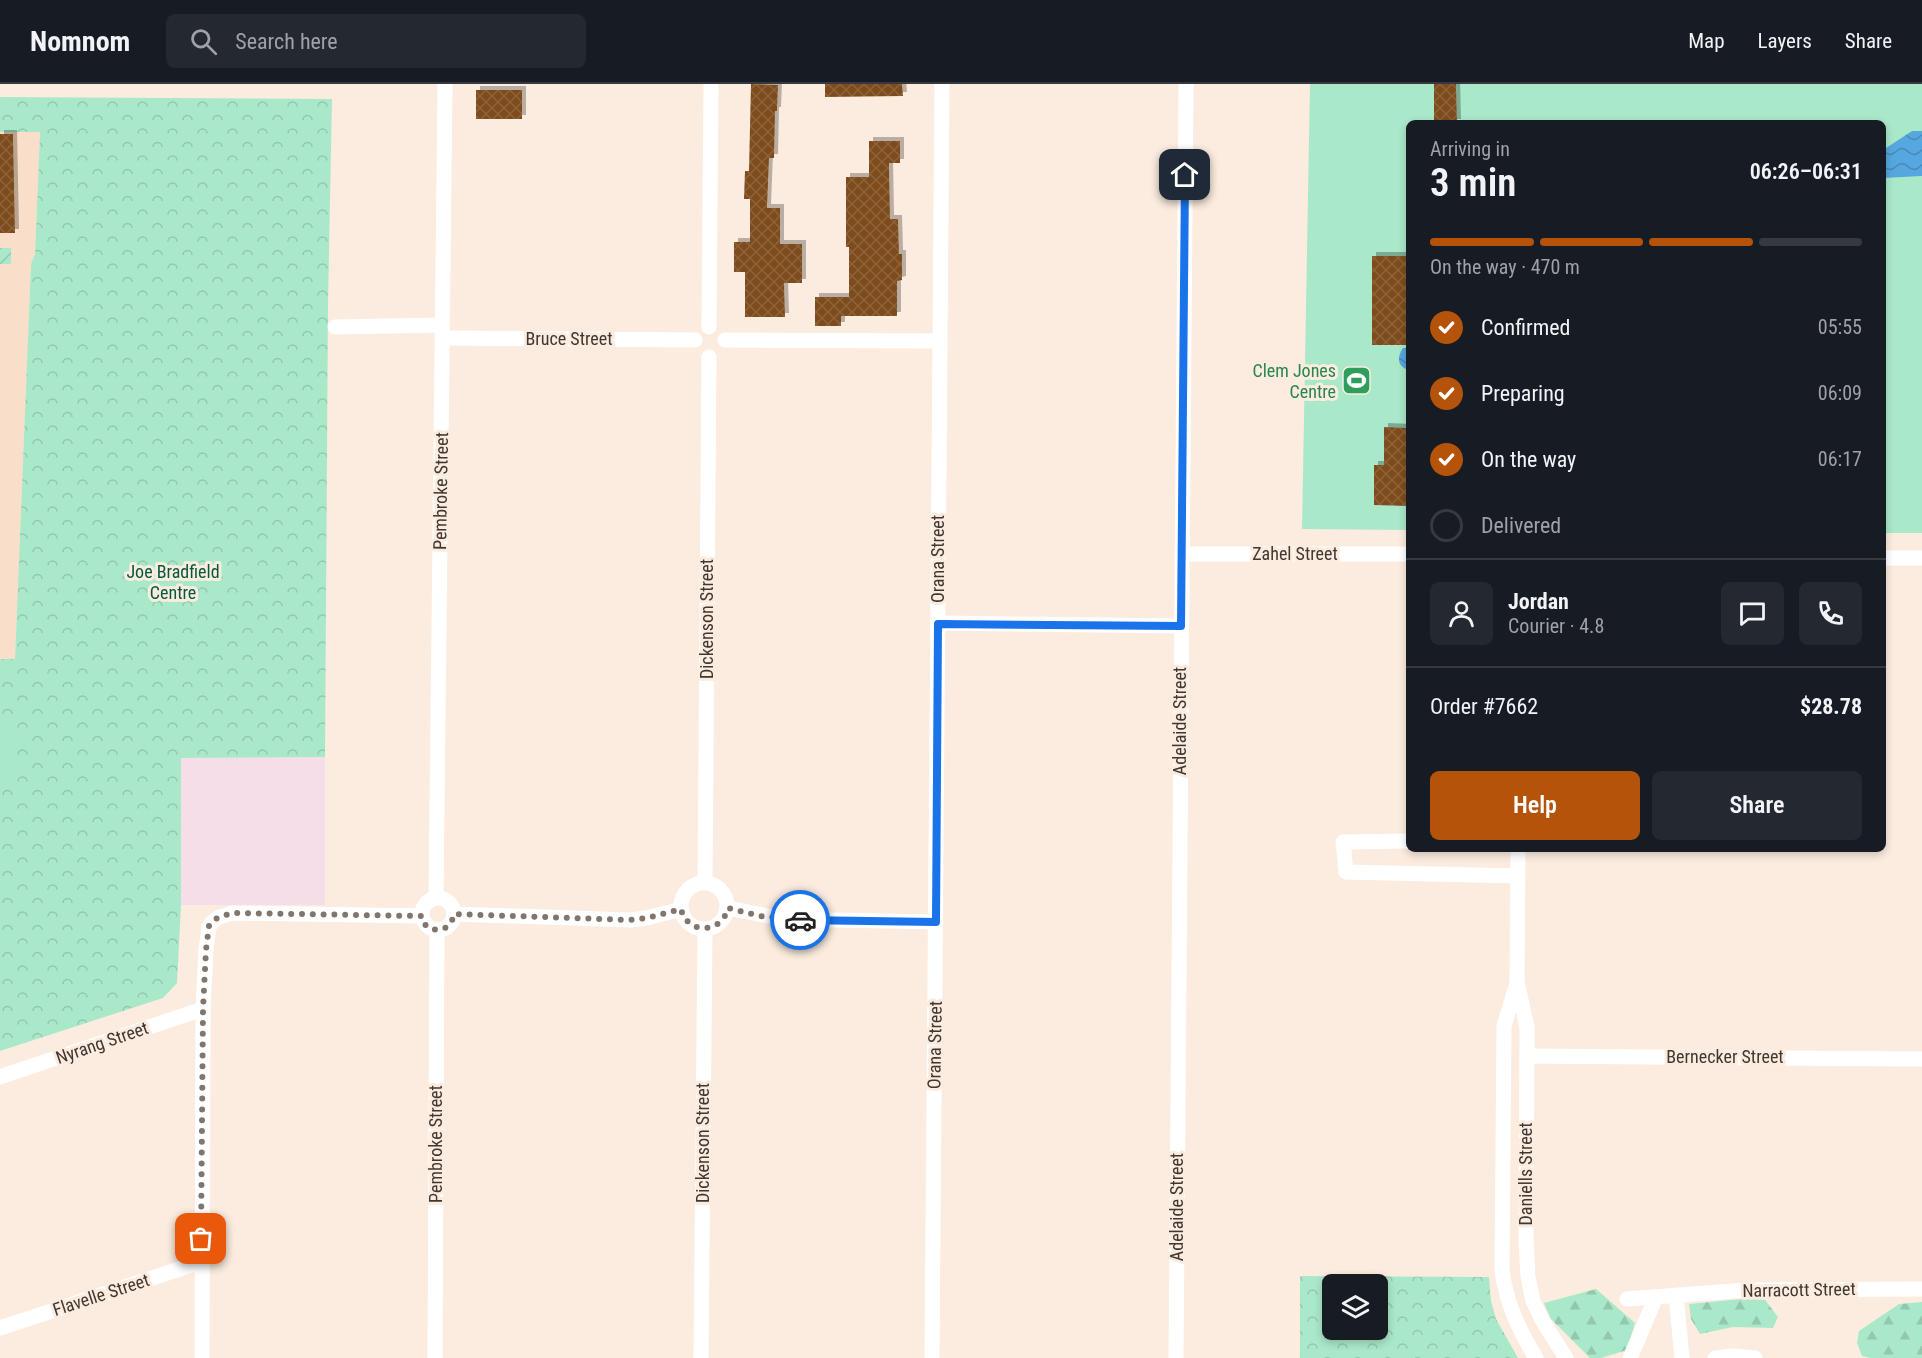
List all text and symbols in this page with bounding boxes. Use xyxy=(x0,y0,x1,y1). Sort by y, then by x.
search box xyxy=(166,14,586,68)
text: Nomnom xyxy=(30,25,130,58)
icon: search xyxy=(187,25,220,58)
text: Search here xyxy=(235,29,338,54)
text: Map xyxy=(1688,29,1725,53)
text: Layers xyxy=(1758,29,1812,53)
text: Share xyxy=(1845,29,1892,53)
text: Arriving in xyxy=(1430,137,1510,161)
pin xyxy=(1159,149,1210,200)
icon: home xyxy=(1168,158,1201,191)
text: 06:26–06:31 xyxy=(1750,159,1862,184)
text: 3 min xyxy=(1430,160,1516,206)
text: On the way · 470 m xyxy=(1430,255,1580,279)
icon: check xyxy=(1430,311,1463,344)
text: Confirmed xyxy=(1481,315,1570,340)
text: 05:55 xyxy=(1818,315,1862,339)
street label: Bruce Street xyxy=(525,328,613,349)
place label: Clem Jones Centre xyxy=(1252,360,1336,402)
sports icon: Clem Jones Centre xyxy=(1341,365,1373,397)
icon: check xyxy=(1430,377,1463,410)
text: Preparing xyxy=(1481,381,1565,406)
text: 06:09 xyxy=(1818,381,1862,405)
street label: Pembroke Street xyxy=(429,432,452,550)
icon: check xyxy=(1430,443,1463,476)
text: On the way xyxy=(1481,447,1576,472)
text: 06:17 xyxy=(1818,447,1862,471)
text: Delivered xyxy=(1481,513,1561,538)
street label: Orana Street xyxy=(927,515,948,603)
street label: Zahel Street xyxy=(1252,543,1338,564)
street label: Dickenson Street xyxy=(696,559,717,679)
park label: Joe Bradfield Centre xyxy=(126,561,220,603)
button: person xyxy=(1430,582,1493,645)
button: chat xyxy=(1721,582,1784,645)
button: phone xyxy=(1799,582,1862,645)
text: Jordan xyxy=(1508,589,1569,614)
text: Courier · 4.8 xyxy=(1508,614,1604,638)
street label: Adelaide Street xyxy=(1169,667,1190,775)
text: Order #7662 xyxy=(1430,694,1538,719)
text: $28.78 xyxy=(1800,694,1862,719)
button: Help xyxy=(1430,771,1640,840)
button: Share xyxy=(1652,771,1862,840)
courier xyxy=(770,890,830,950)
icon: car xyxy=(784,904,817,937)
street label: Orana Street xyxy=(923,1001,946,1089)
street label: Nyrang Street xyxy=(53,1017,151,1068)
street label: Bernecker Street xyxy=(1666,1046,1784,1067)
street label: Dickenson Street xyxy=(692,1083,713,1203)
street label: Pembroke Street xyxy=(425,1085,446,1203)
street label: Daniells Street xyxy=(1515,1123,1536,1225)
street label: Adelaide Street xyxy=(1166,1153,1187,1261)
pin xyxy=(175,1213,226,1264)
icon: bag xyxy=(184,1222,217,1255)
street label: Flavelle Street xyxy=(50,1269,152,1320)
map controls xyxy=(1322,1274,1388,1340)
button: layers xyxy=(1322,1274,1388,1340)
street label: Narracott Street xyxy=(1742,1278,1856,1301)

